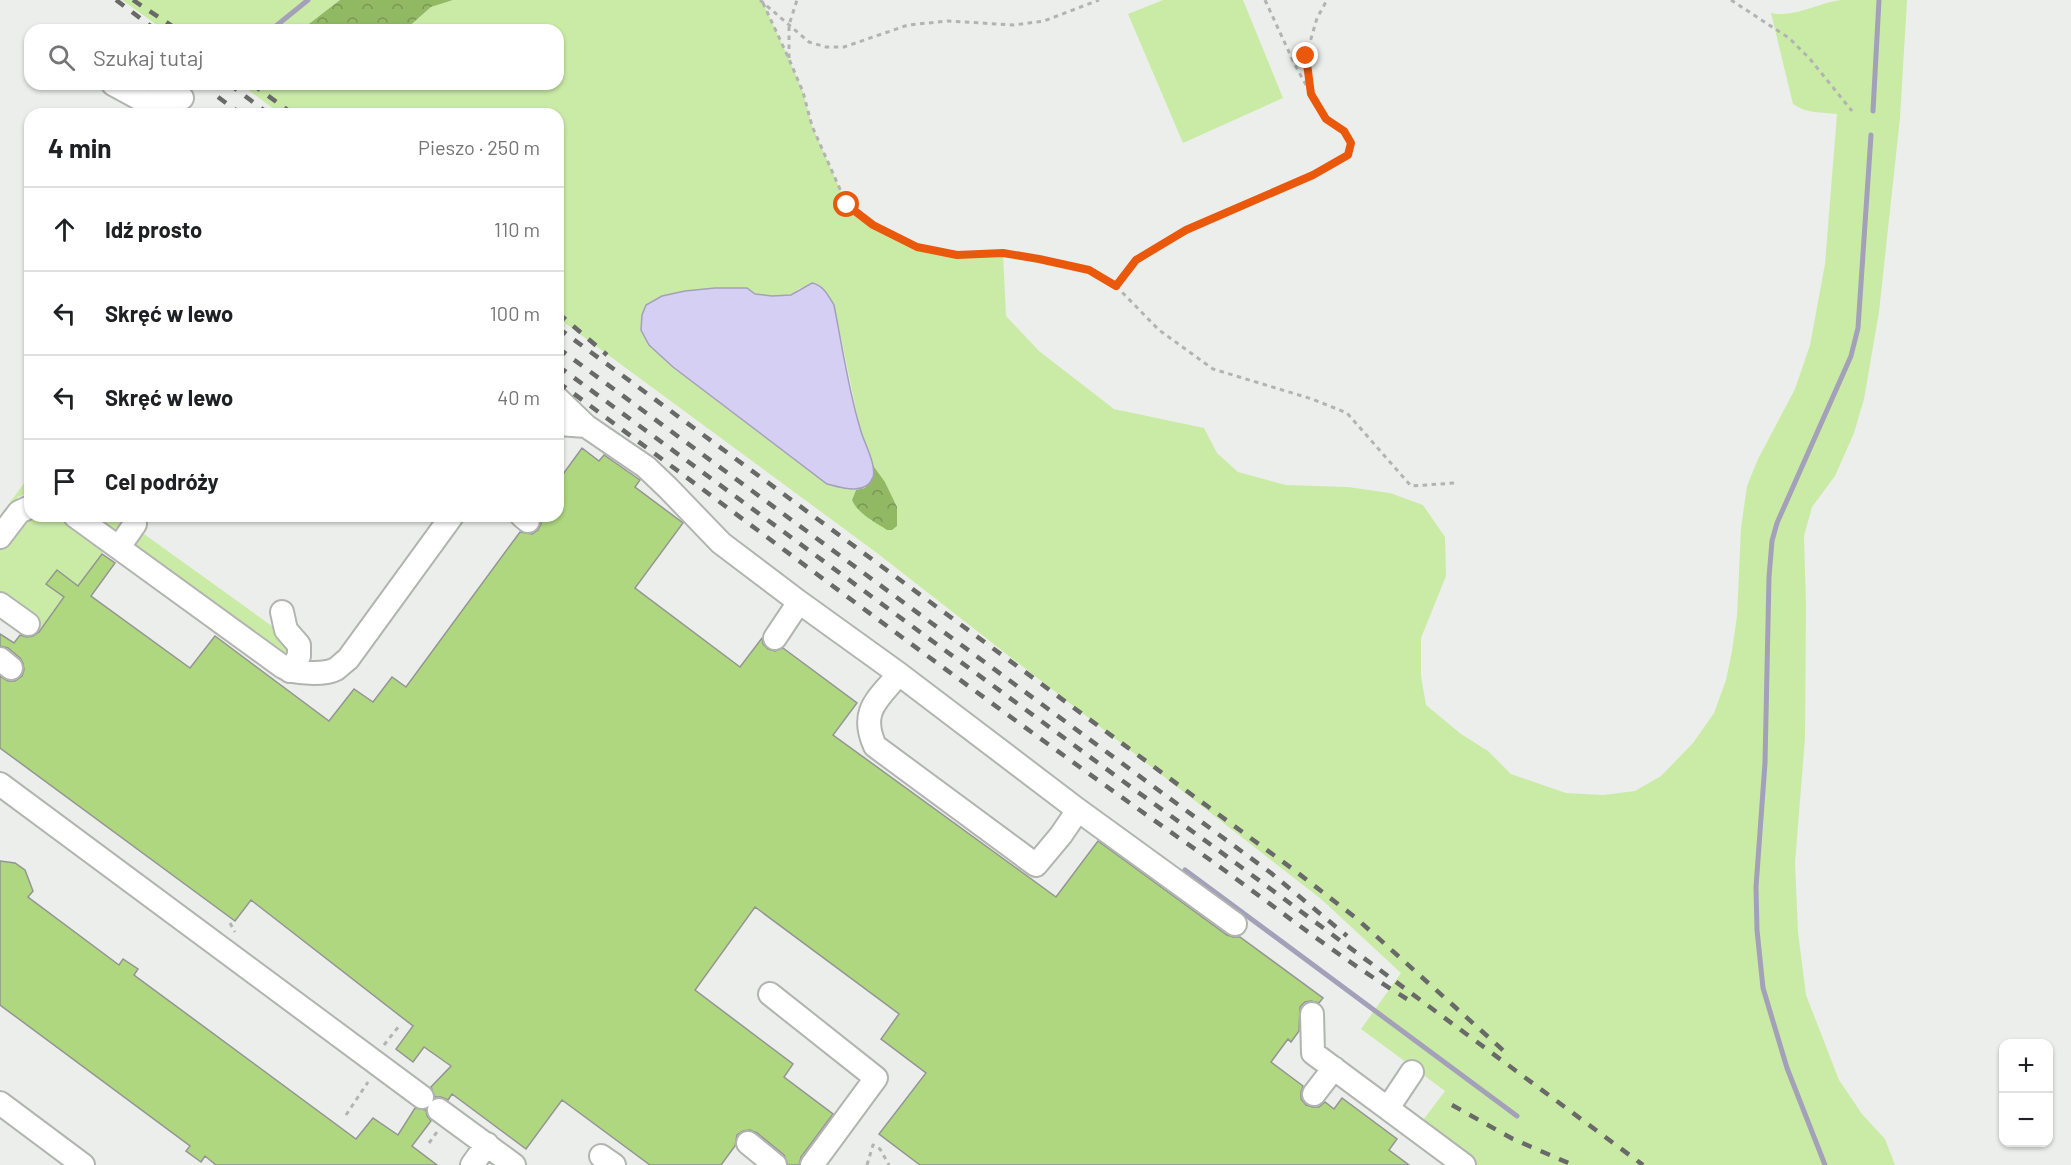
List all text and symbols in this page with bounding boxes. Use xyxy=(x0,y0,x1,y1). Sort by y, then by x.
search box xyxy=(24,24,564,90)
icon: search xyxy=(45,41,78,74)
route end xyxy=(1292,42,1318,68)
text: Szukaj tutaj xyxy=(93,44,204,70)
text: 4 min xyxy=(48,132,112,163)
text: Pieszo · 250 m xyxy=(418,135,540,159)
route start xyxy=(833,191,859,217)
icon: ahead xyxy=(48,213,81,246)
text: Idź prosto xyxy=(105,216,202,242)
text: 110 m xyxy=(494,217,540,241)
icon: left xyxy=(48,297,81,330)
text: Skręć w lewo xyxy=(105,300,233,326)
text: 100 m xyxy=(490,301,540,325)
icon: left xyxy=(48,381,81,414)
text: Skręć w lewo xyxy=(105,384,233,410)
text: 40 m xyxy=(497,385,540,409)
icon: arrive xyxy=(48,465,81,498)
text: Cel podróży xyxy=(105,468,219,494)
map controls xyxy=(1999,1039,2053,1147)
button: + xyxy=(1999,1039,2053,1093)
button: − xyxy=(1999,1093,2053,1147)

